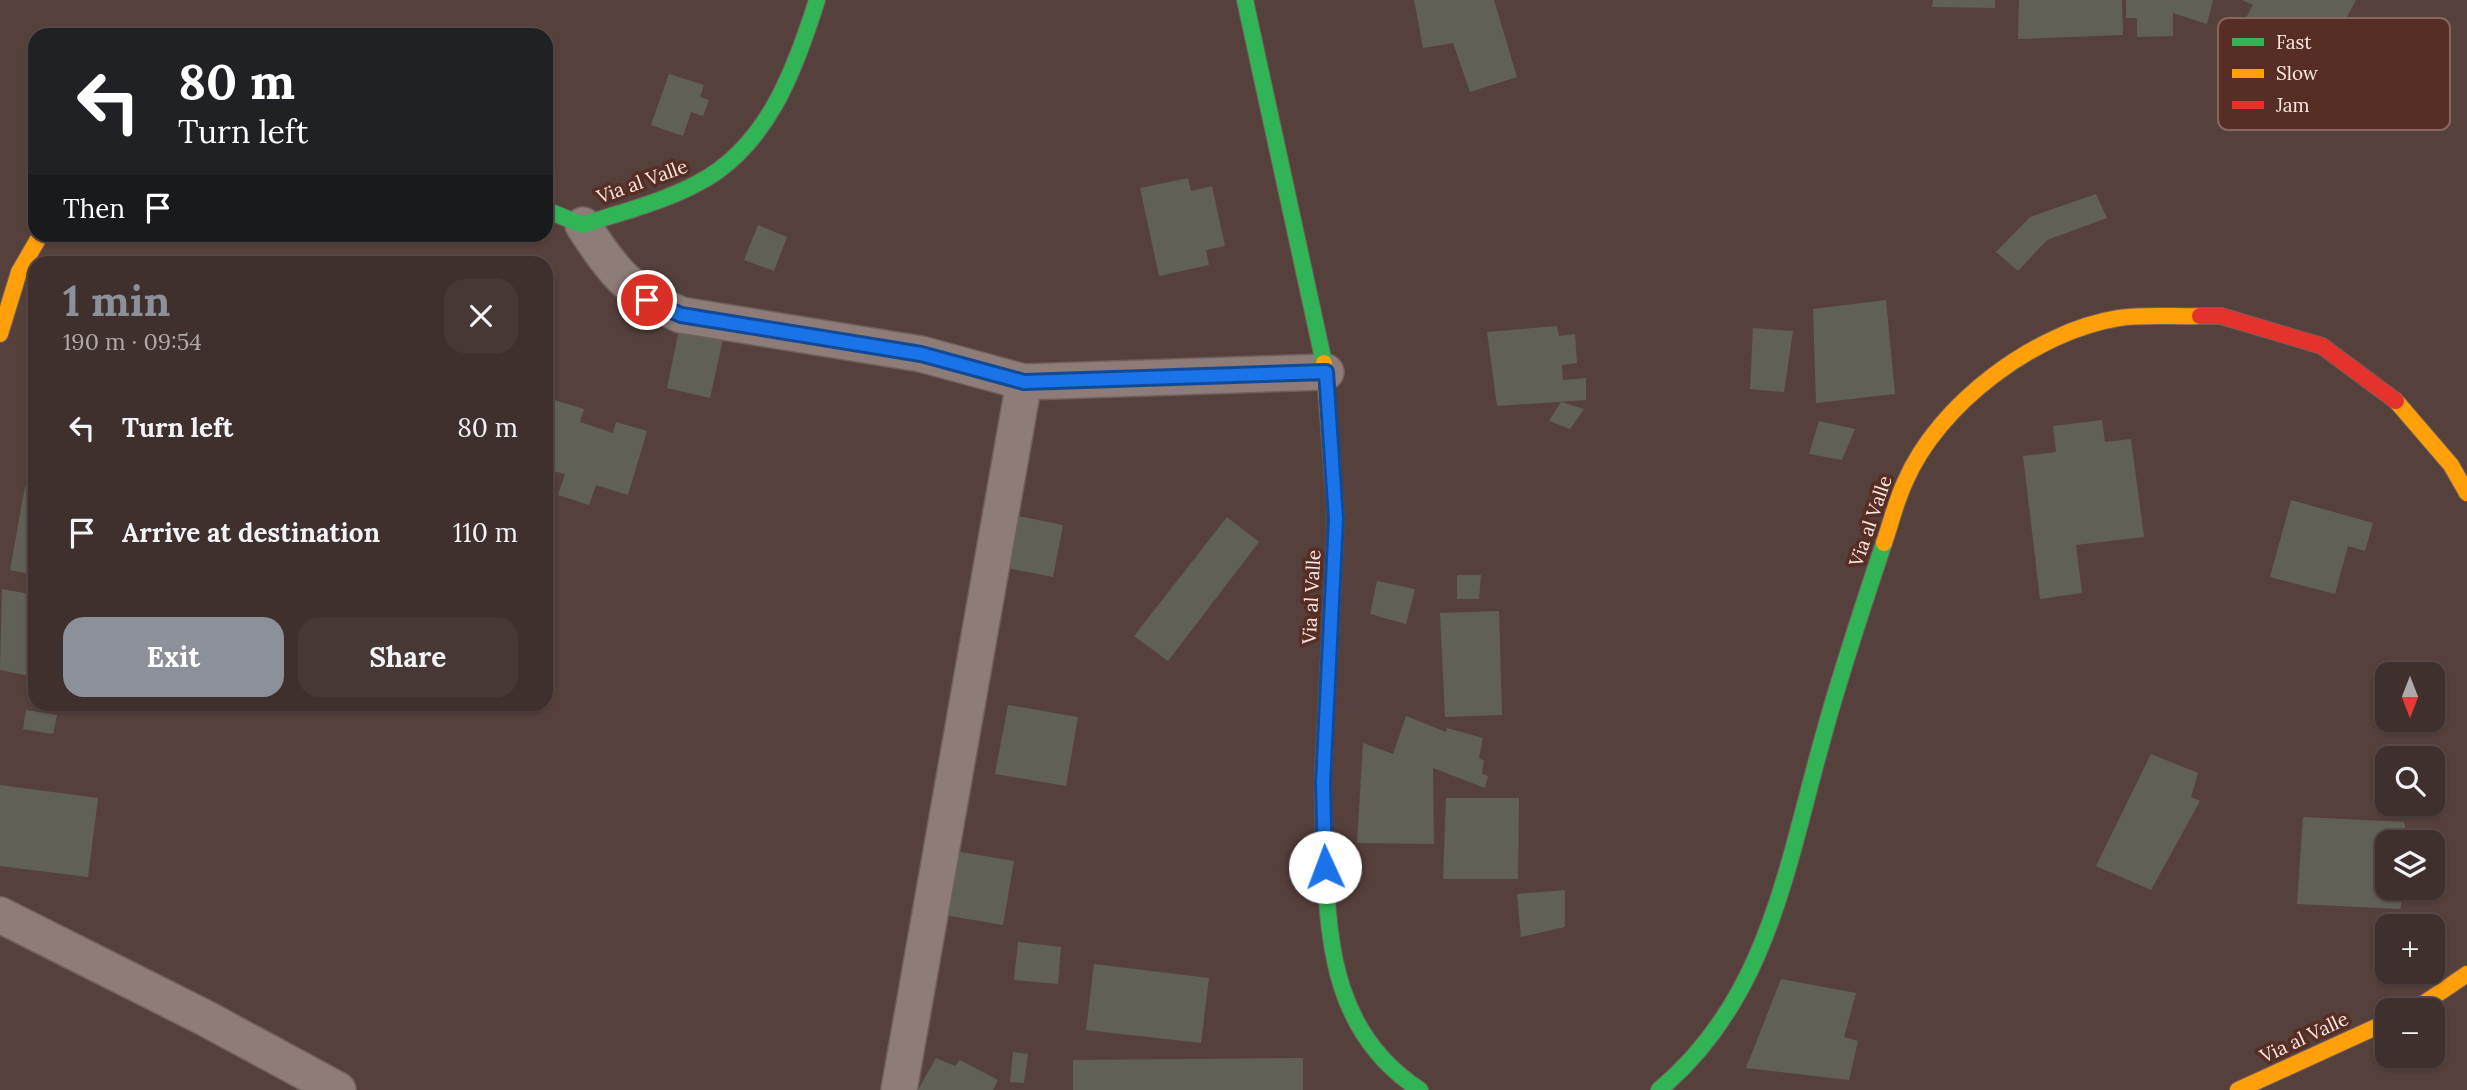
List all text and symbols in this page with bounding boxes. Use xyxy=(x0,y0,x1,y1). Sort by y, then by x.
legend xyxy=(2218,18,2450,130)
text: Fast xyxy=(2276,30,2312,54)
text: 80 m xyxy=(178,50,295,112)
icon: left xyxy=(63,56,154,147)
text: Slow xyxy=(2276,61,2319,85)
text: Jam xyxy=(2275,93,2310,117)
text: Turn left xyxy=(178,111,308,152)
street label: Via al Valle xyxy=(592,154,691,209)
icon: arrive xyxy=(139,189,177,227)
text: Then xyxy=(63,192,125,225)
pin xyxy=(617,270,677,330)
text: 1 min xyxy=(63,274,170,328)
button: close xyxy=(444,279,518,353)
icon: arrive xyxy=(628,281,666,319)
text: 190 m · 09:54 xyxy=(63,327,202,356)
icon: left xyxy=(63,409,101,447)
text: Turn left xyxy=(122,411,233,444)
text: 80 m xyxy=(457,411,518,444)
street label: Via al Valle xyxy=(1843,472,1897,571)
icon: arrive xyxy=(63,514,101,552)
text: Arrive at destination xyxy=(122,516,380,549)
text: 110 m xyxy=(453,516,518,549)
street label: Via al Valle xyxy=(1296,549,1325,646)
button: Exit xyxy=(63,617,284,697)
button: Share xyxy=(298,617,518,697)
north arrow xyxy=(2375,662,2445,732)
map controls xyxy=(2375,662,2445,1068)
button: search xyxy=(2375,746,2445,816)
position arrow xyxy=(1288,830,1362,904)
button: layers xyxy=(2375,830,2445,900)
button: + xyxy=(2375,914,2445,984)
button: − xyxy=(2375,998,2445,1068)
street label: Via al Valle xyxy=(2255,1006,2352,1068)

